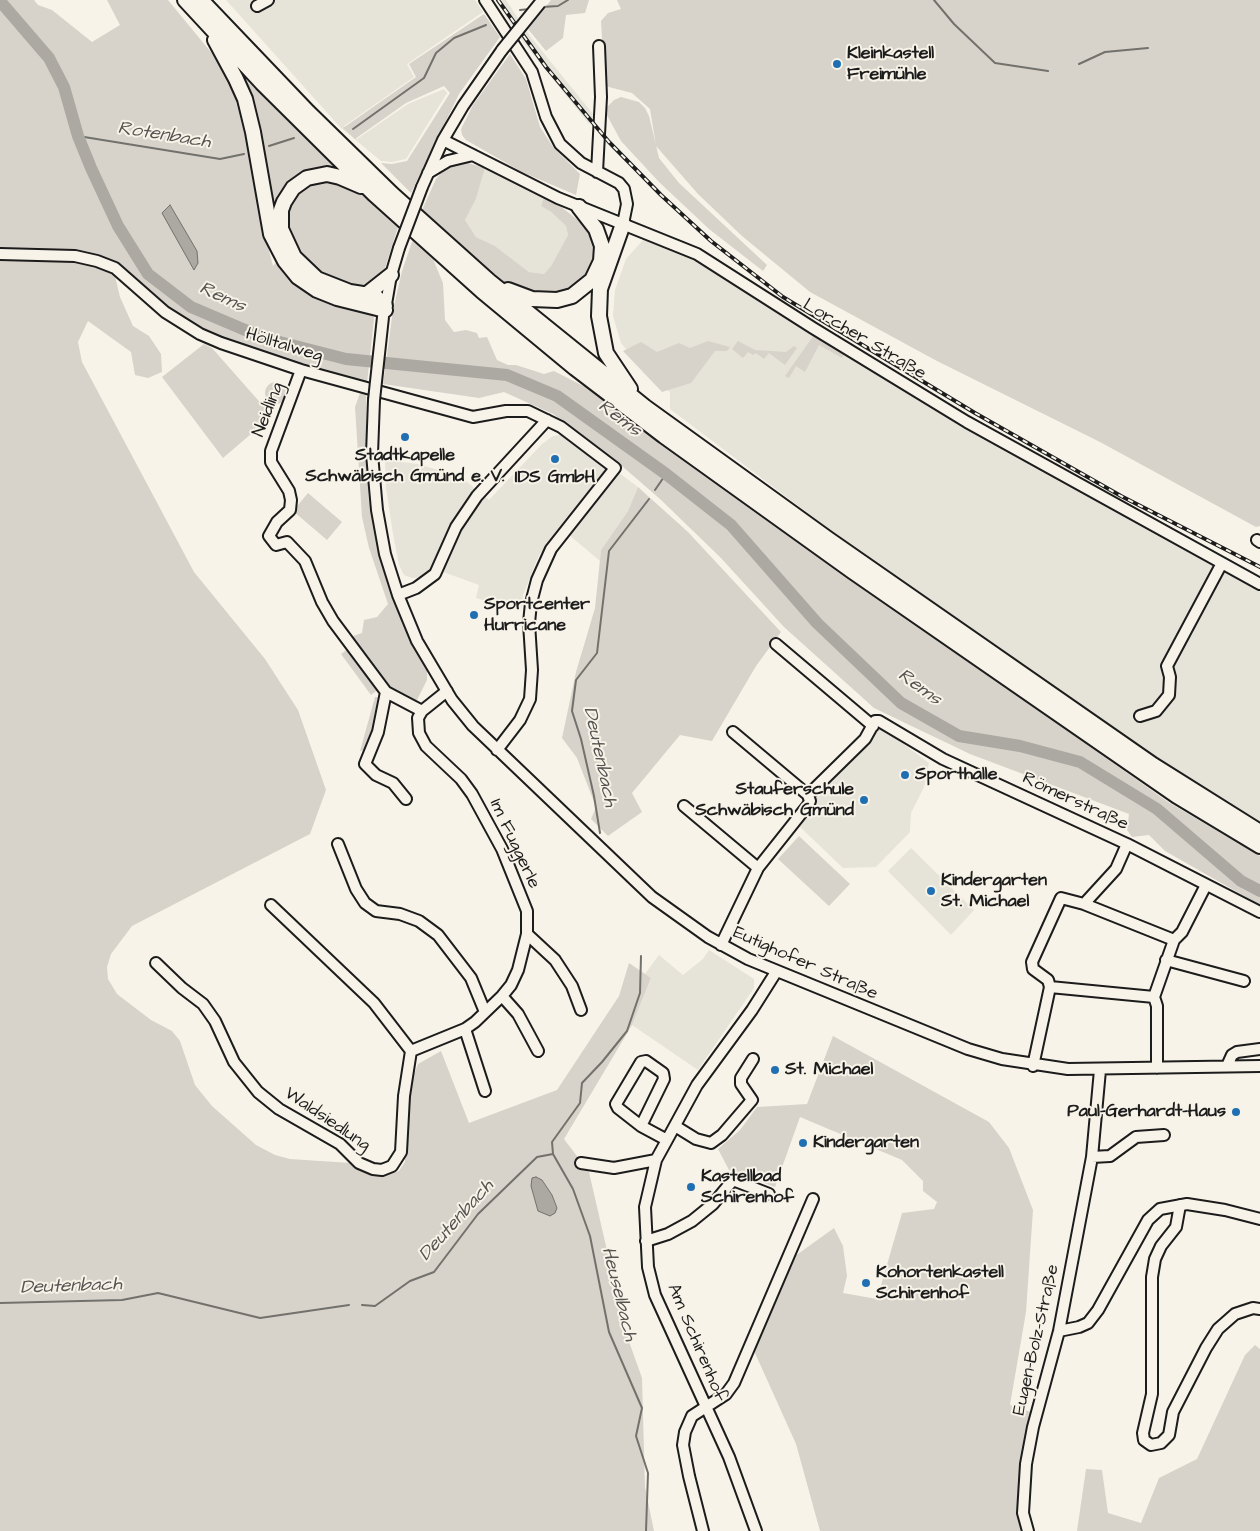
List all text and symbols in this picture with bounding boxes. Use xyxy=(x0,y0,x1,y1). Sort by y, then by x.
place label: Kleinkastell Freimühle xyxy=(847,43,934,86)
marker: Kleinkastell Freimühle xyxy=(831,58,843,70)
water label: Rotenbach xyxy=(116,117,212,155)
water label: Rems xyxy=(195,277,249,319)
street label: Lorcher Straße xyxy=(798,295,930,385)
street label: Hölltalweg xyxy=(243,324,325,368)
street label: Neidling xyxy=(249,380,289,440)
water label: Rems xyxy=(593,395,645,443)
marker: Stadtkapelle Schwäbisch Gmünd e. V. xyxy=(399,431,411,443)
place label: Stadtkapelle Schwäbisch Gmünd e. V. xyxy=(305,445,505,488)
marker: IDS GmbH xyxy=(549,453,561,465)
place label: IDS GmbH xyxy=(515,467,595,489)
place label: Sportcenter Hurricane xyxy=(484,594,590,636)
marker: Sportcenter Hurricane xyxy=(468,609,480,621)
water label: Rems xyxy=(893,665,945,711)
water label: Deutenbach xyxy=(577,705,621,809)
place label: Sporthalle xyxy=(915,764,997,786)
street label: Römerstraße xyxy=(1019,768,1131,836)
marker: Sporthalle xyxy=(899,769,911,781)
place label: Stauferschule Schwäbisch Gmünd xyxy=(695,779,854,822)
marker: Stauferschule Schwäbisch Gmünd xyxy=(858,794,870,806)
street label: Im Fuggerle xyxy=(484,796,544,892)
place label: Kindergarten St. Michael xyxy=(941,870,1047,912)
marker: Kindergarten St. Michael xyxy=(925,885,937,897)
street label: Eutighofer Straße xyxy=(729,922,881,1006)
place label: St. Michael xyxy=(785,1059,873,1081)
marker: St. Michael xyxy=(769,1064,781,1076)
street label: Waldsiedlung xyxy=(280,1083,374,1157)
place label: Paul-Gerhardt-Haus xyxy=(1067,1101,1226,1123)
marker: Paul-Gerhardt-Haus xyxy=(1230,1106,1242,1118)
place label: Kindergarten xyxy=(813,1132,919,1154)
marker: Kindergarten xyxy=(797,1137,809,1149)
place label: Kastellbad Schirenhof xyxy=(701,1166,794,1208)
water label: Deutenbach xyxy=(415,1176,499,1266)
marker: Kastellbad Schirenhof xyxy=(685,1181,697,1193)
water label: Heuselbach xyxy=(595,1245,641,1343)
place label: Kohortenkastell Schirenhof xyxy=(876,1262,1004,1304)
street label: Eugen-Bolz-Straße xyxy=(1009,1262,1065,1418)
water label: Deutenbach xyxy=(20,1274,122,1300)
marker: Kohortenkastell Schirenhof xyxy=(860,1277,872,1289)
street label: Am Schirenhof xyxy=(661,1281,731,1405)

